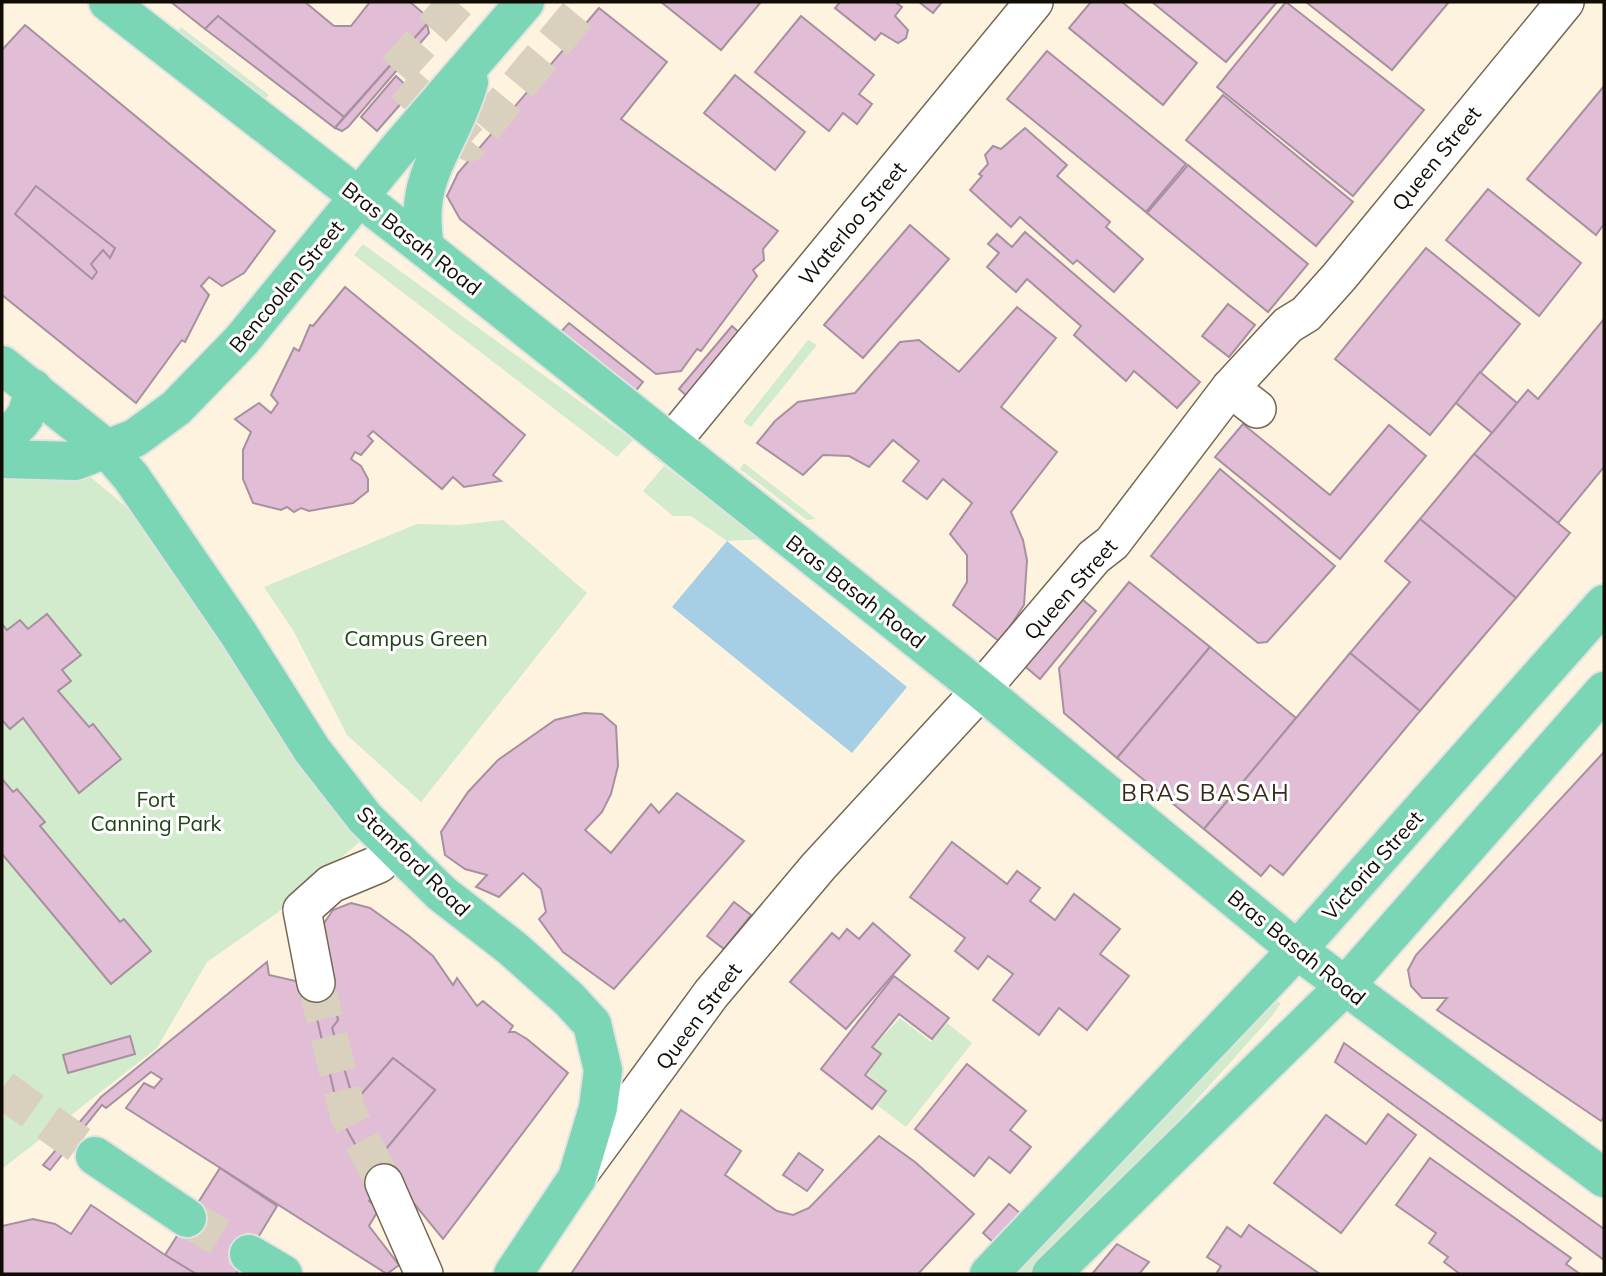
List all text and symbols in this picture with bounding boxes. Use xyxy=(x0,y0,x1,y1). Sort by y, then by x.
street label: Queen Street xyxy=(1386,100,1486,216)
street label: Waterloo Street xyxy=(793,156,911,290)
street label: Bras Basah Road xyxy=(337,176,487,300)
street label: Bencoolen Street xyxy=(223,215,349,357)
street label: Bras Basah Road xyxy=(781,529,931,653)
street label: Queen Street xyxy=(1018,533,1122,645)
park label: Campus Green xyxy=(344,625,488,651)
district label: BRAS BASAH xyxy=(1121,778,1291,807)
park label: Fort Canning Park xyxy=(91,786,222,836)
street label: Stamford Road xyxy=(352,800,476,922)
street label: Victoria Street xyxy=(1316,805,1428,925)
street label: Bras Basah Road xyxy=(1223,884,1371,1010)
street label: Queen Street xyxy=(649,957,747,1075)

